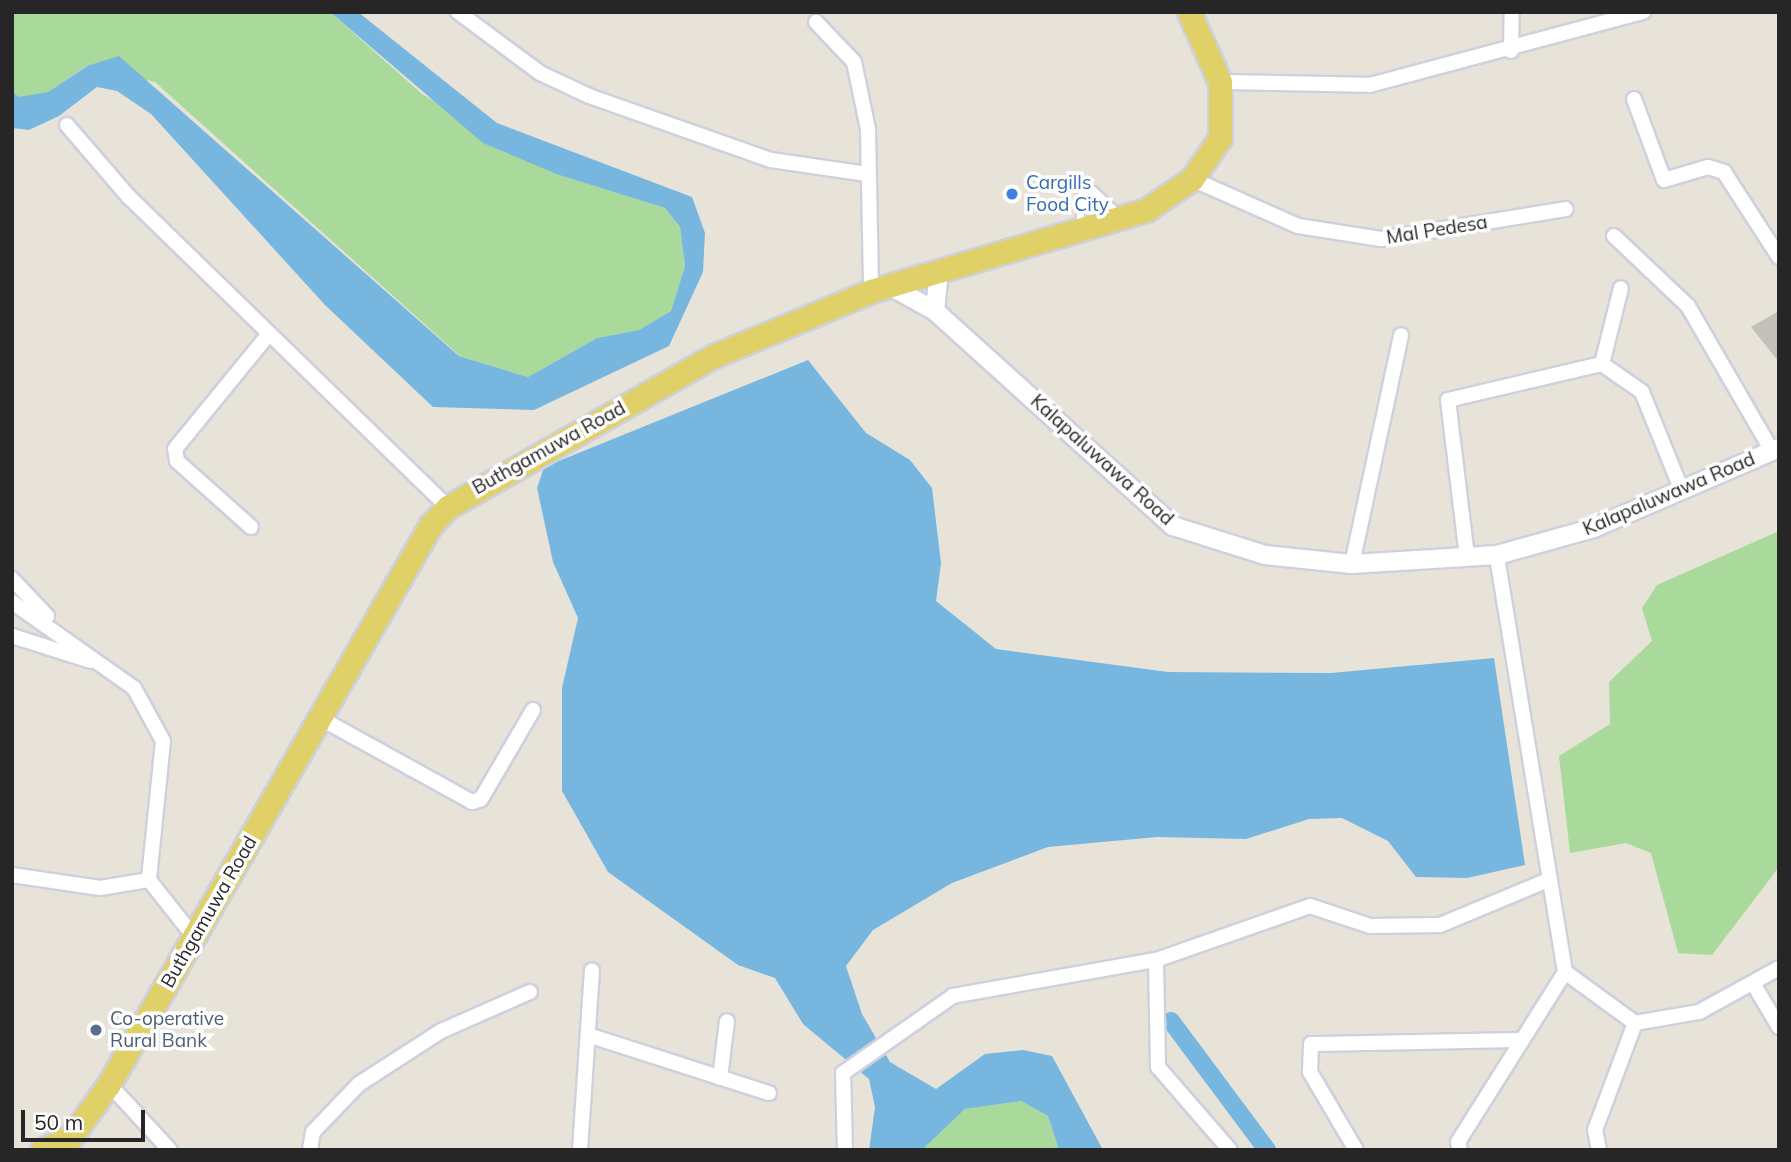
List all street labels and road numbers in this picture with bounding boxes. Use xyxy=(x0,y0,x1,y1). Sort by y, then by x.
street label: Mal Pedesa xyxy=(1385,211,1489,249)
street label: Kalapaluwawa Road xyxy=(1026,390,1178,530)
street label: Buthgamuwa Road xyxy=(469,396,629,500)
street label: Kalapaluwawa Road xyxy=(1580,447,1758,541)
street label: Buthgamuwa Road xyxy=(156,832,262,992)

